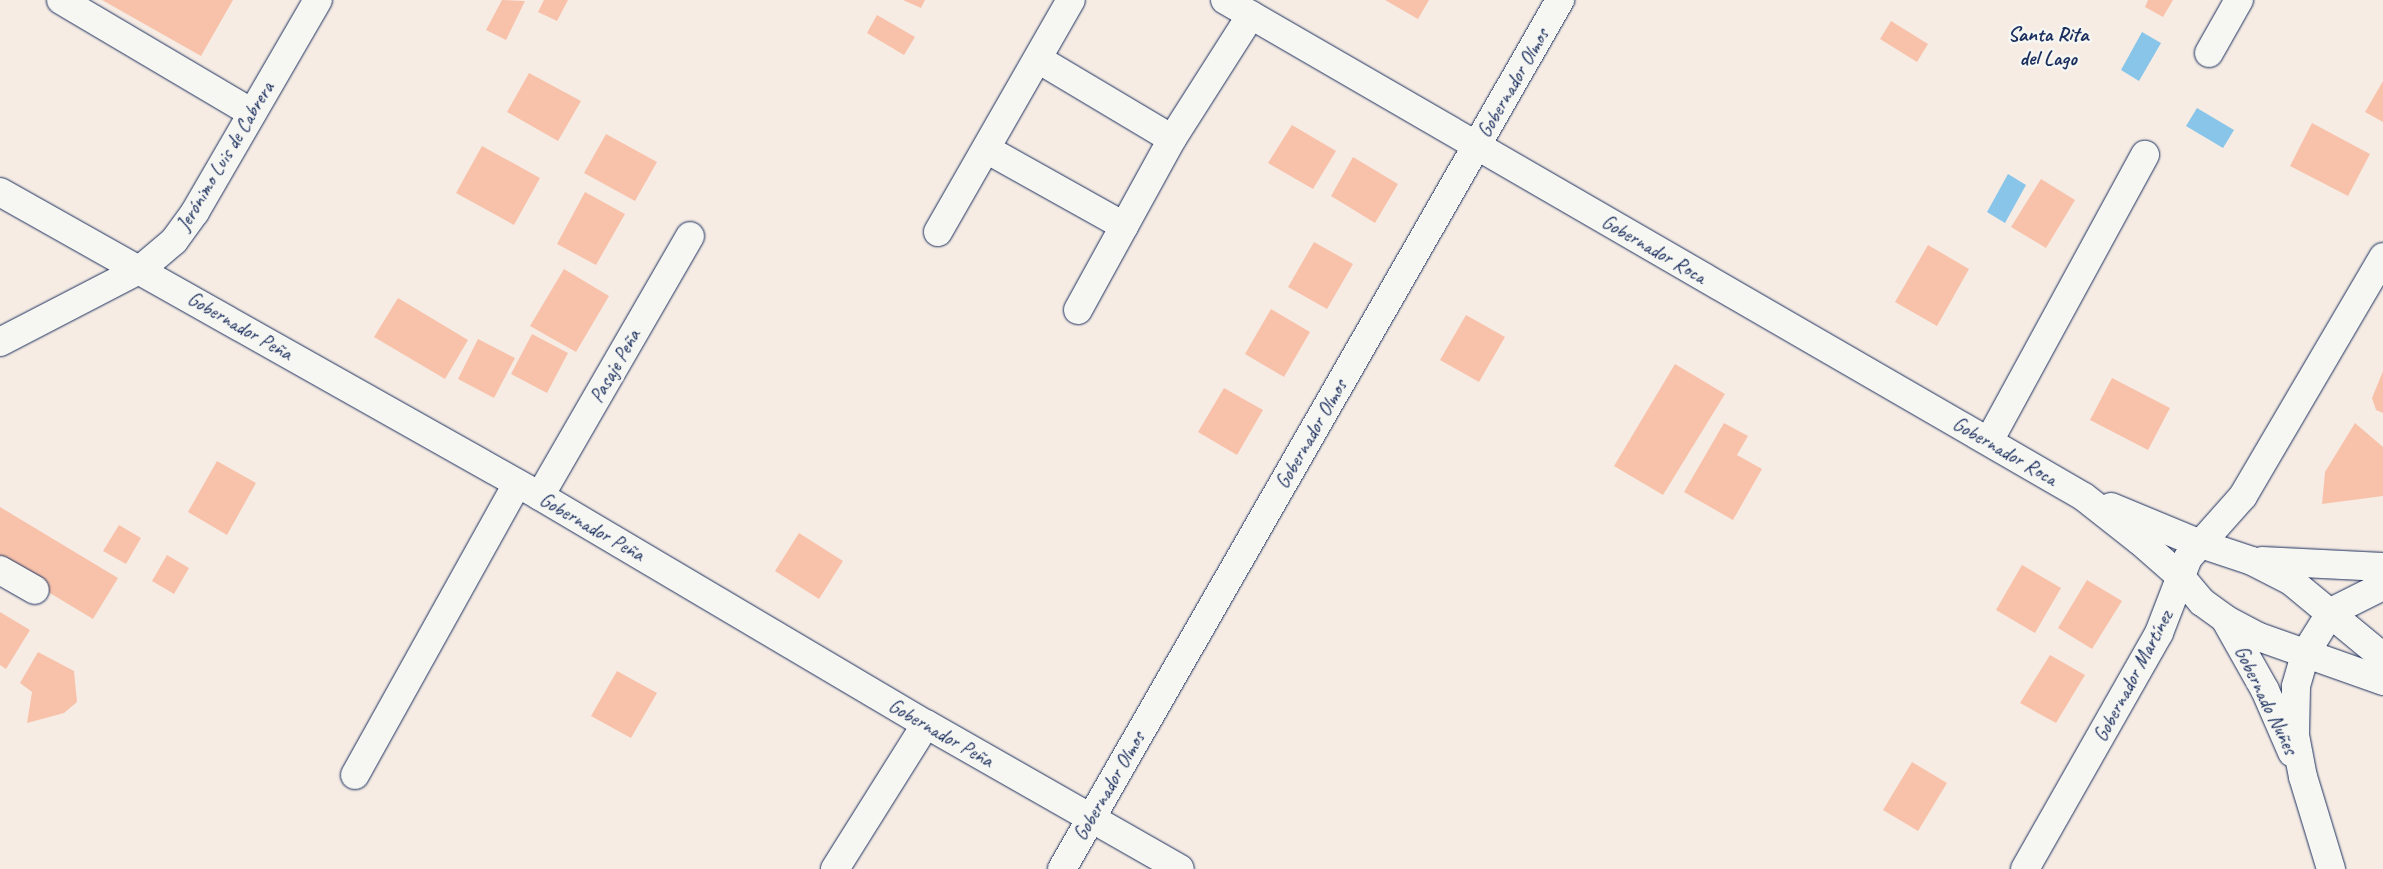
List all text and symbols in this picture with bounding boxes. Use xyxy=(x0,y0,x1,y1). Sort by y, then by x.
district label: Santa Rita del Lago xyxy=(2008,21,2088,71)
street label: Gobernador Olmos xyxy=(1472,24,1554,142)
street label: Jerónimo Luis de Cabrera xyxy=(171,77,279,235)
street label: Gobernador Roca xyxy=(1598,210,1710,288)
street label: Gobernador Peña xyxy=(184,286,296,366)
street label: Pasaje Peña xyxy=(584,325,646,407)
street label: Gobernador Olmos xyxy=(1270,375,1352,493)
street label: Gobernador Roca xyxy=(1949,412,2061,490)
street label: Gobernador Peña xyxy=(536,487,648,567)
street label: Gobernador Martínez xyxy=(2088,606,2178,746)
street label: Gobernado Nuñes xyxy=(2229,642,2303,758)
street label: Gobernador Peña xyxy=(885,693,997,773)
street label: Gobernador Olmos xyxy=(1068,727,1150,845)

